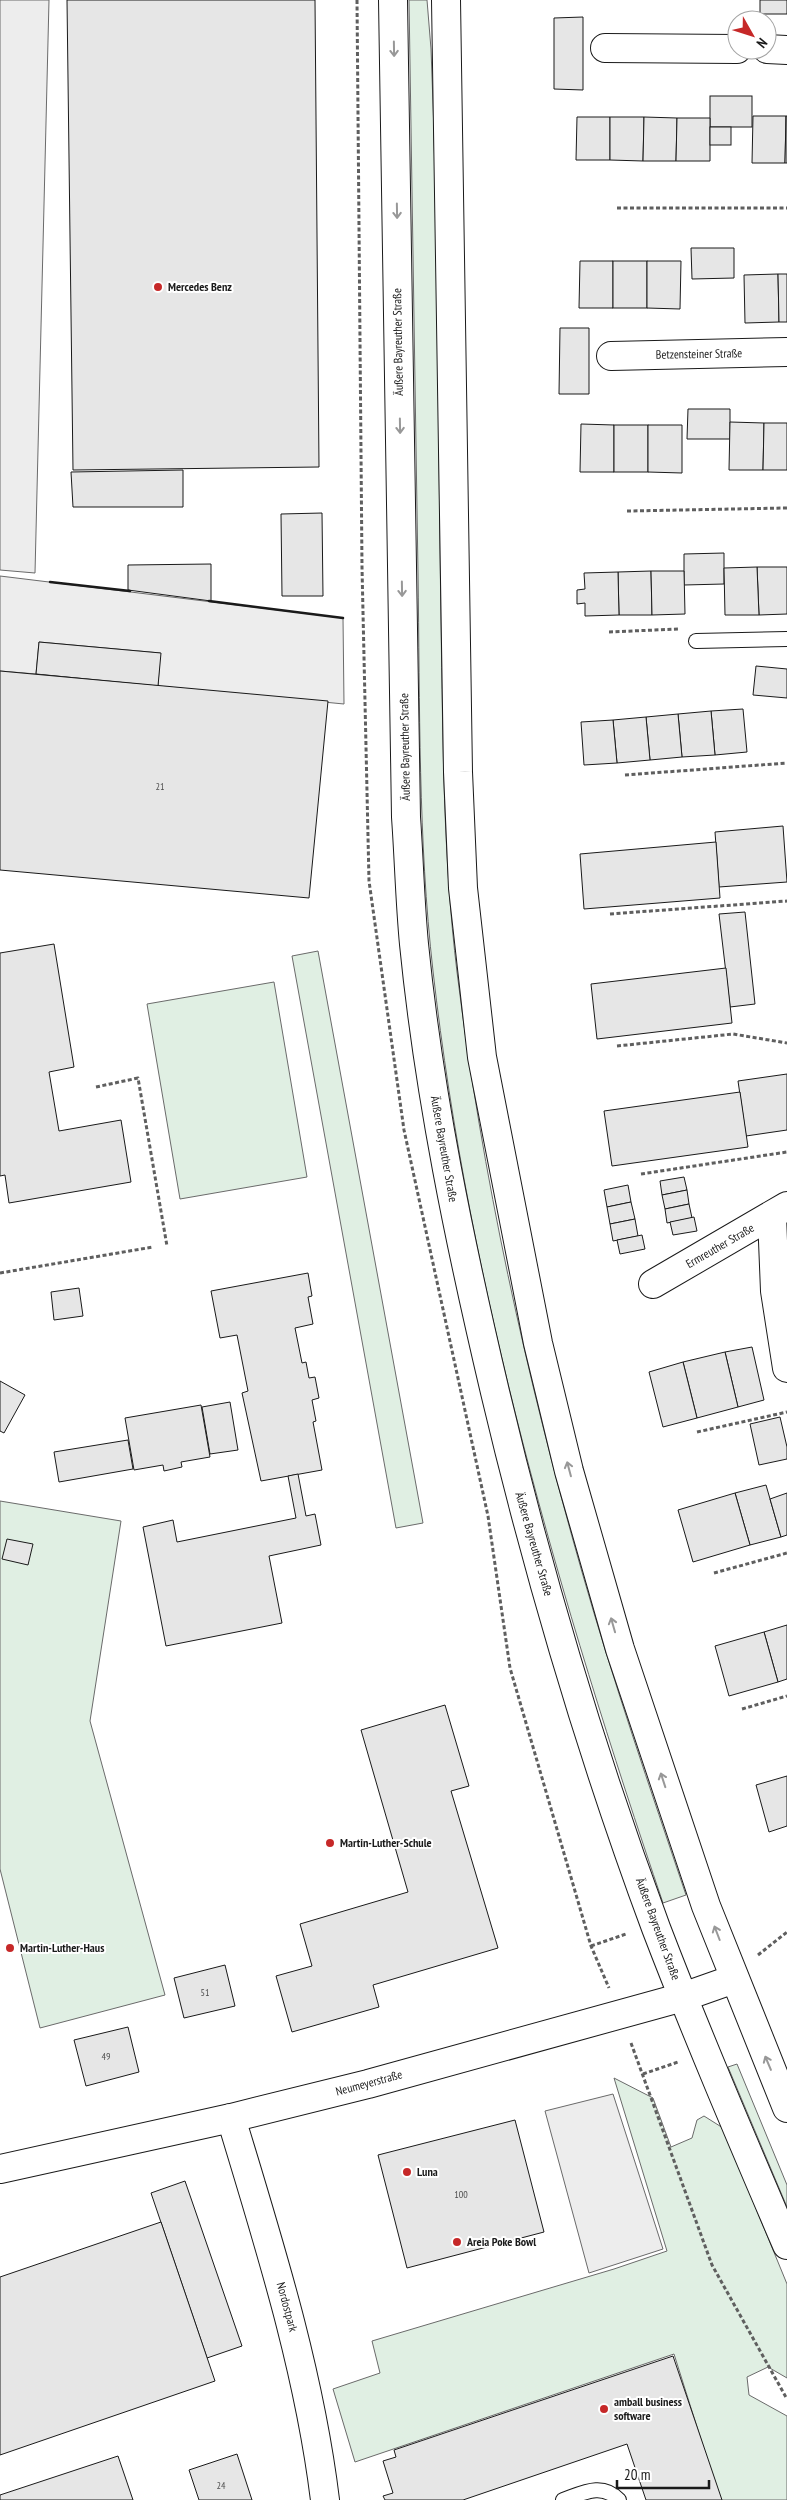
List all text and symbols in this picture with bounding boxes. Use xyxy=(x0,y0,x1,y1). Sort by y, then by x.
north arrow xyxy=(727,10,777,60)
text: N xyxy=(753,35,771,52)
one-way arrow xyxy=(389,40,399,56)
one-way arrow xyxy=(392,203,401,219)
place label: Mercedes Benz xyxy=(168,279,232,294)
marker: Mercedes Benz xyxy=(152,281,164,293)
street label: Äußere Bayreuther Straße xyxy=(389,288,406,396)
street label: Betzensteiner Straße xyxy=(656,345,742,362)
one-way arrow xyxy=(395,418,404,434)
one-way arrow xyxy=(397,580,407,596)
street label: Äußere Bayreuther Straße xyxy=(396,693,413,801)
house number: 21 xyxy=(156,780,165,793)
street label: Äußere Bayreuther Straße xyxy=(428,1095,461,1203)
street label: Ermreuther Straße xyxy=(683,1220,757,1271)
one-way arrow xyxy=(564,1462,573,1478)
street label: Äußere Bayreuther Straße xyxy=(512,1490,557,1598)
one-way arrow xyxy=(608,1618,618,1634)
one-way arrow xyxy=(658,1773,667,1788)
place label: Martin-Luther-Schule xyxy=(340,1835,432,1850)
marker: Martin-Luther-Schule xyxy=(324,1837,336,1849)
street label: Äußere Bayreuther Straße xyxy=(633,1876,684,1982)
one-way arrow xyxy=(711,1926,720,1941)
place label: Martin-Luther-Haus xyxy=(20,1940,104,1955)
marker: Martin-Luther-Haus xyxy=(4,1942,16,1954)
house number: 51 xyxy=(201,1986,210,1999)
house number: 49 xyxy=(102,2050,111,2063)
one-way arrow xyxy=(763,2056,772,2071)
street label: Neumeyerstraße xyxy=(334,2066,404,2099)
place label: Luna xyxy=(417,2164,438,2179)
marker: Luna xyxy=(401,2166,413,2178)
house number: 100 xyxy=(454,2188,468,2201)
place label: Areia Poke Bowl xyxy=(466,2234,536,2249)
marker: Areia Poke Bowl xyxy=(451,2236,463,2248)
street label: Nordostpark xyxy=(274,2280,301,2334)
place label: amball business software xyxy=(614,2394,682,2423)
marker: amball business software xyxy=(598,2403,610,2415)
scale bar xyxy=(617,2458,710,2490)
text: 20 m xyxy=(624,2465,650,2484)
house number: 24 xyxy=(217,2479,226,2492)

